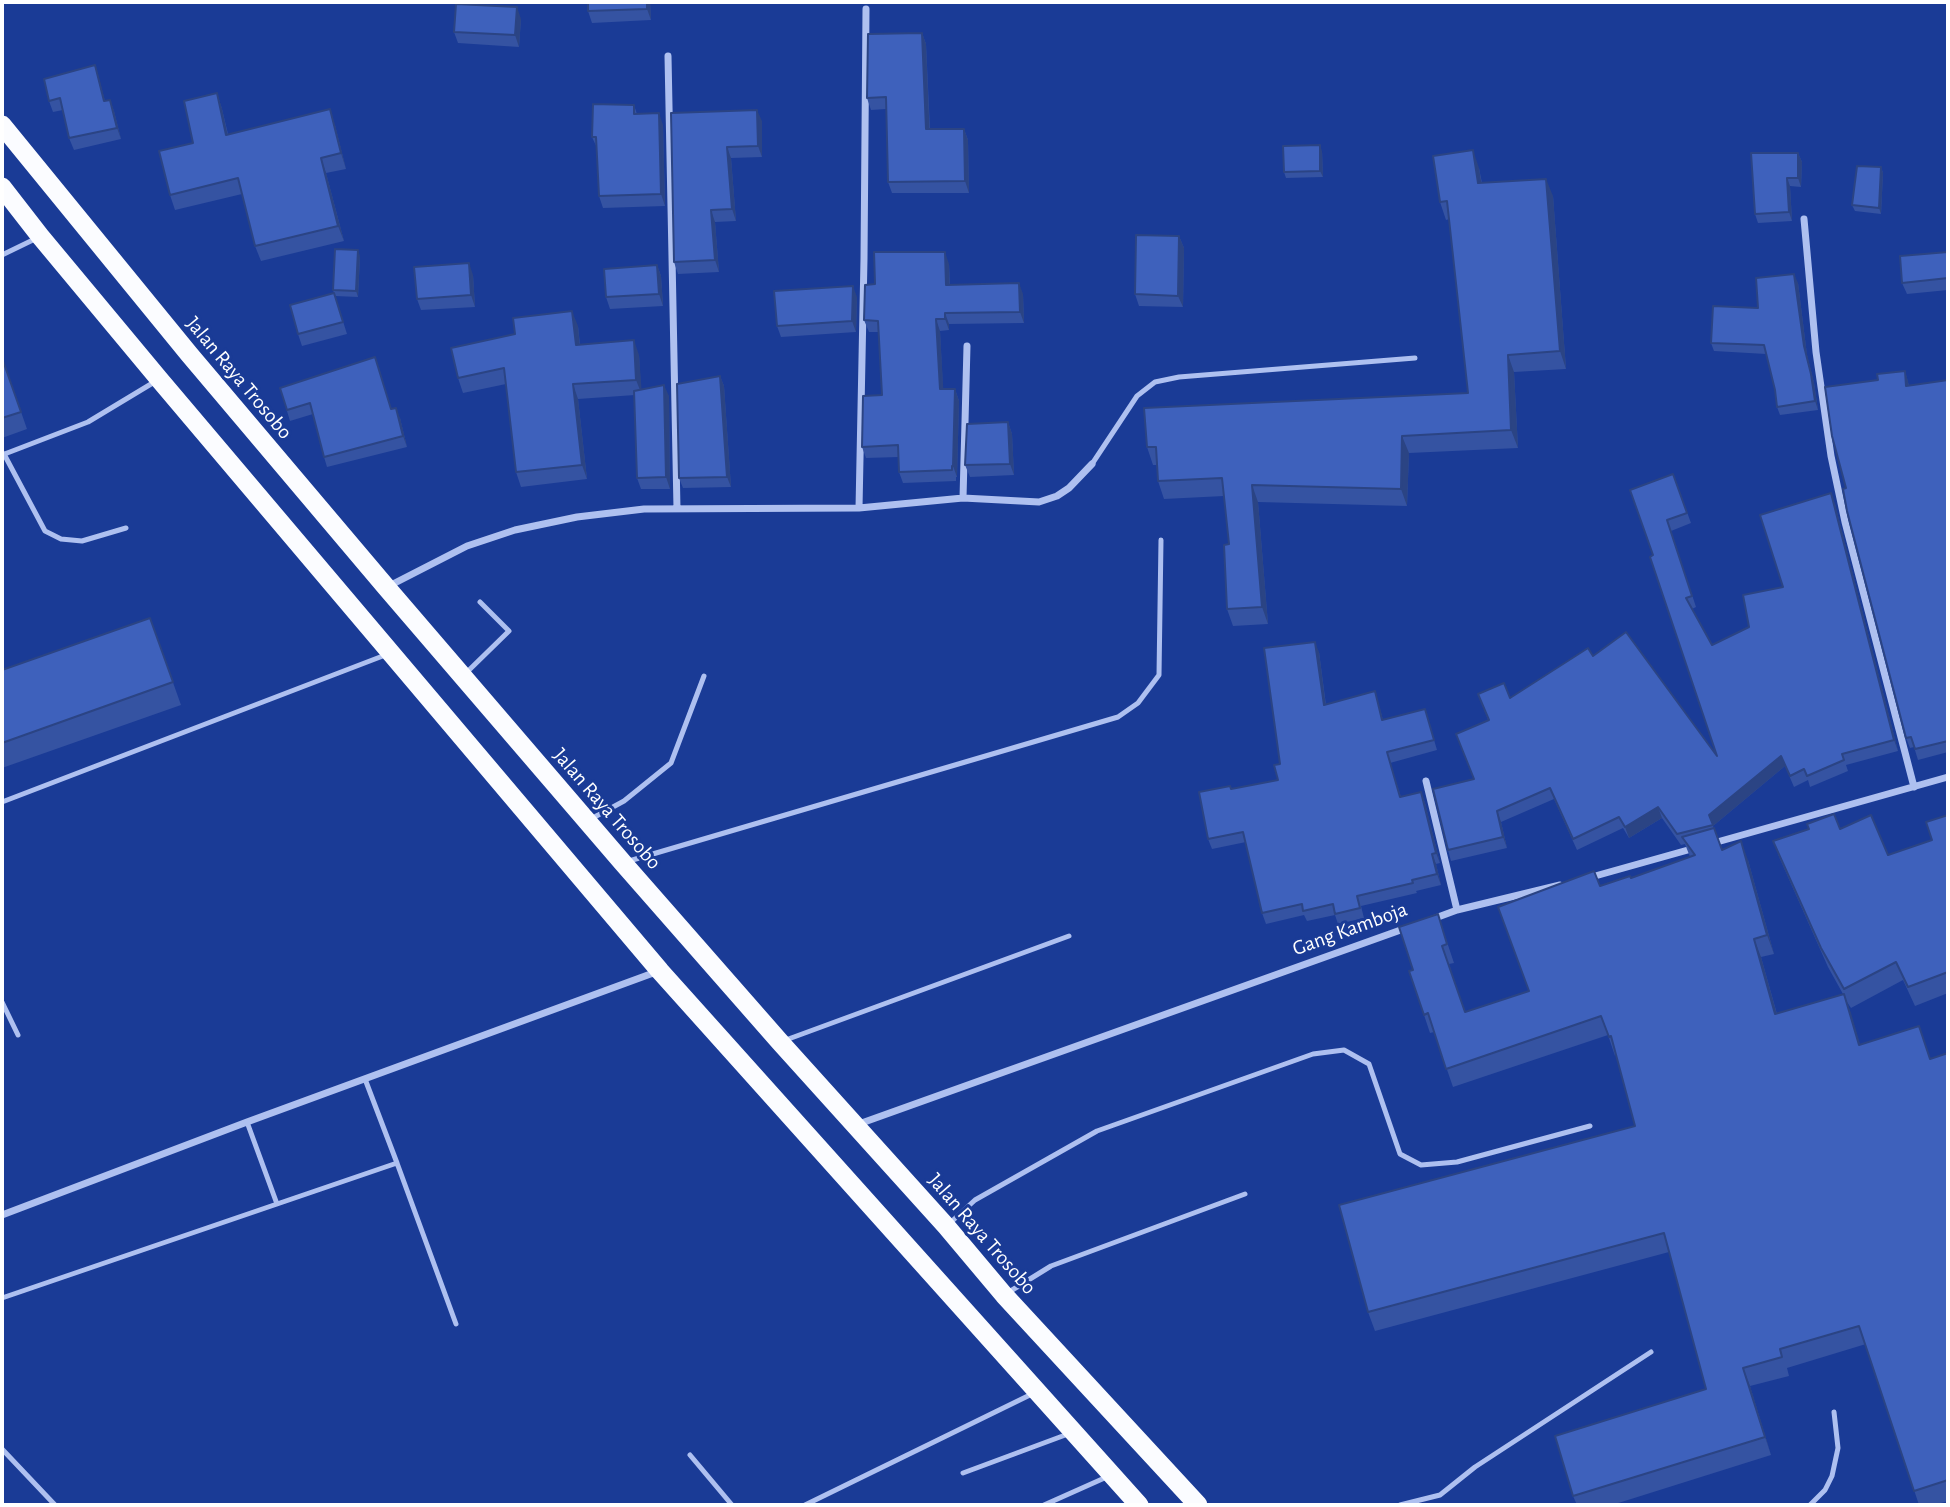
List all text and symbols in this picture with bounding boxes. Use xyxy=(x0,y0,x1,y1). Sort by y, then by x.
street label: Jalan Raya Trosobo xyxy=(180,312,298,444)
street label: Jalan Raya Trosobo xyxy=(547,743,667,875)
street label: Gang Kamboja xyxy=(1289,897,1411,961)
street label: Jalan Raya Trosobo xyxy=(922,1168,1042,1300)

